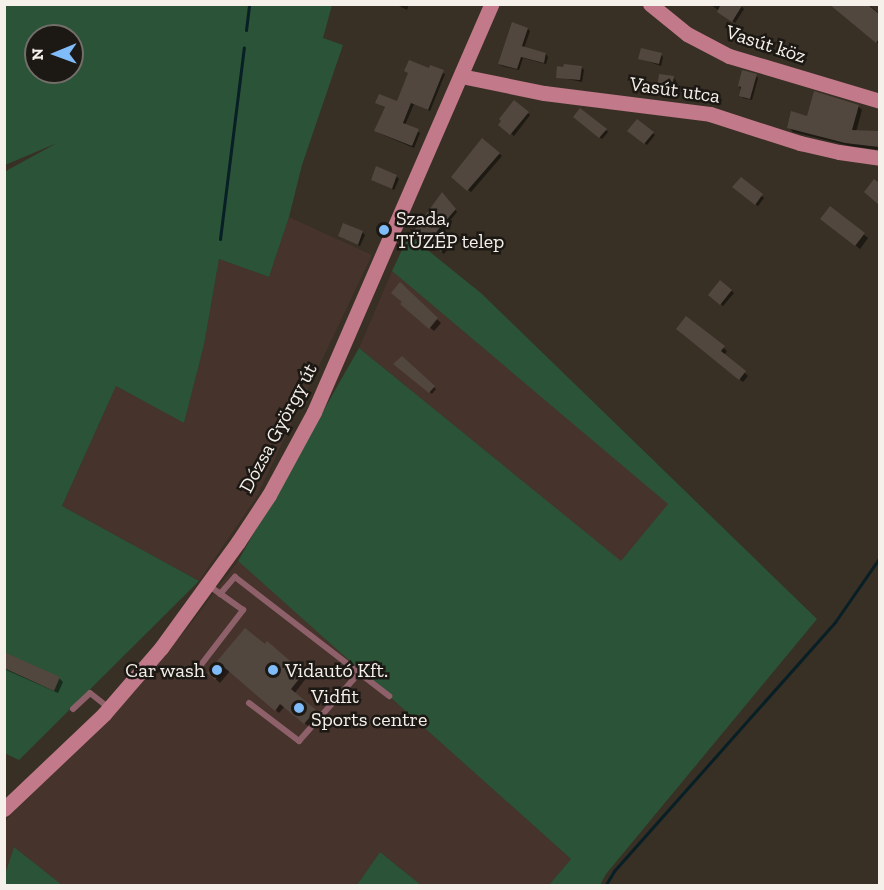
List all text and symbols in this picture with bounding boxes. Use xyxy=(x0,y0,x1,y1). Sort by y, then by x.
street label: Vasút köz xyxy=(723,20,809,68)
north arrow xyxy=(24,24,84,84)
text: N xyxy=(28,48,47,61)
street label: Vasút utca xyxy=(628,72,722,108)
place label: Szada, TÜZÉP telep xyxy=(396,207,505,254)
marker: Szada, TÜZÉP telep xyxy=(377,223,391,237)
street label: Dózsa György út xyxy=(234,359,322,497)
place label: Car wash xyxy=(125,658,205,682)
place label: Vidautó Kft. xyxy=(285,658,388,682)
marker: Car wash xyxy=(210,663,224,677)
marker: Vidautó Kft. xyxy=(266,663,280,677)
place label: Vidfit Sports centre xyxy=(311,684,427,731)
marker: Vidfit Sports centre xyxy=(292,701,306,715)

